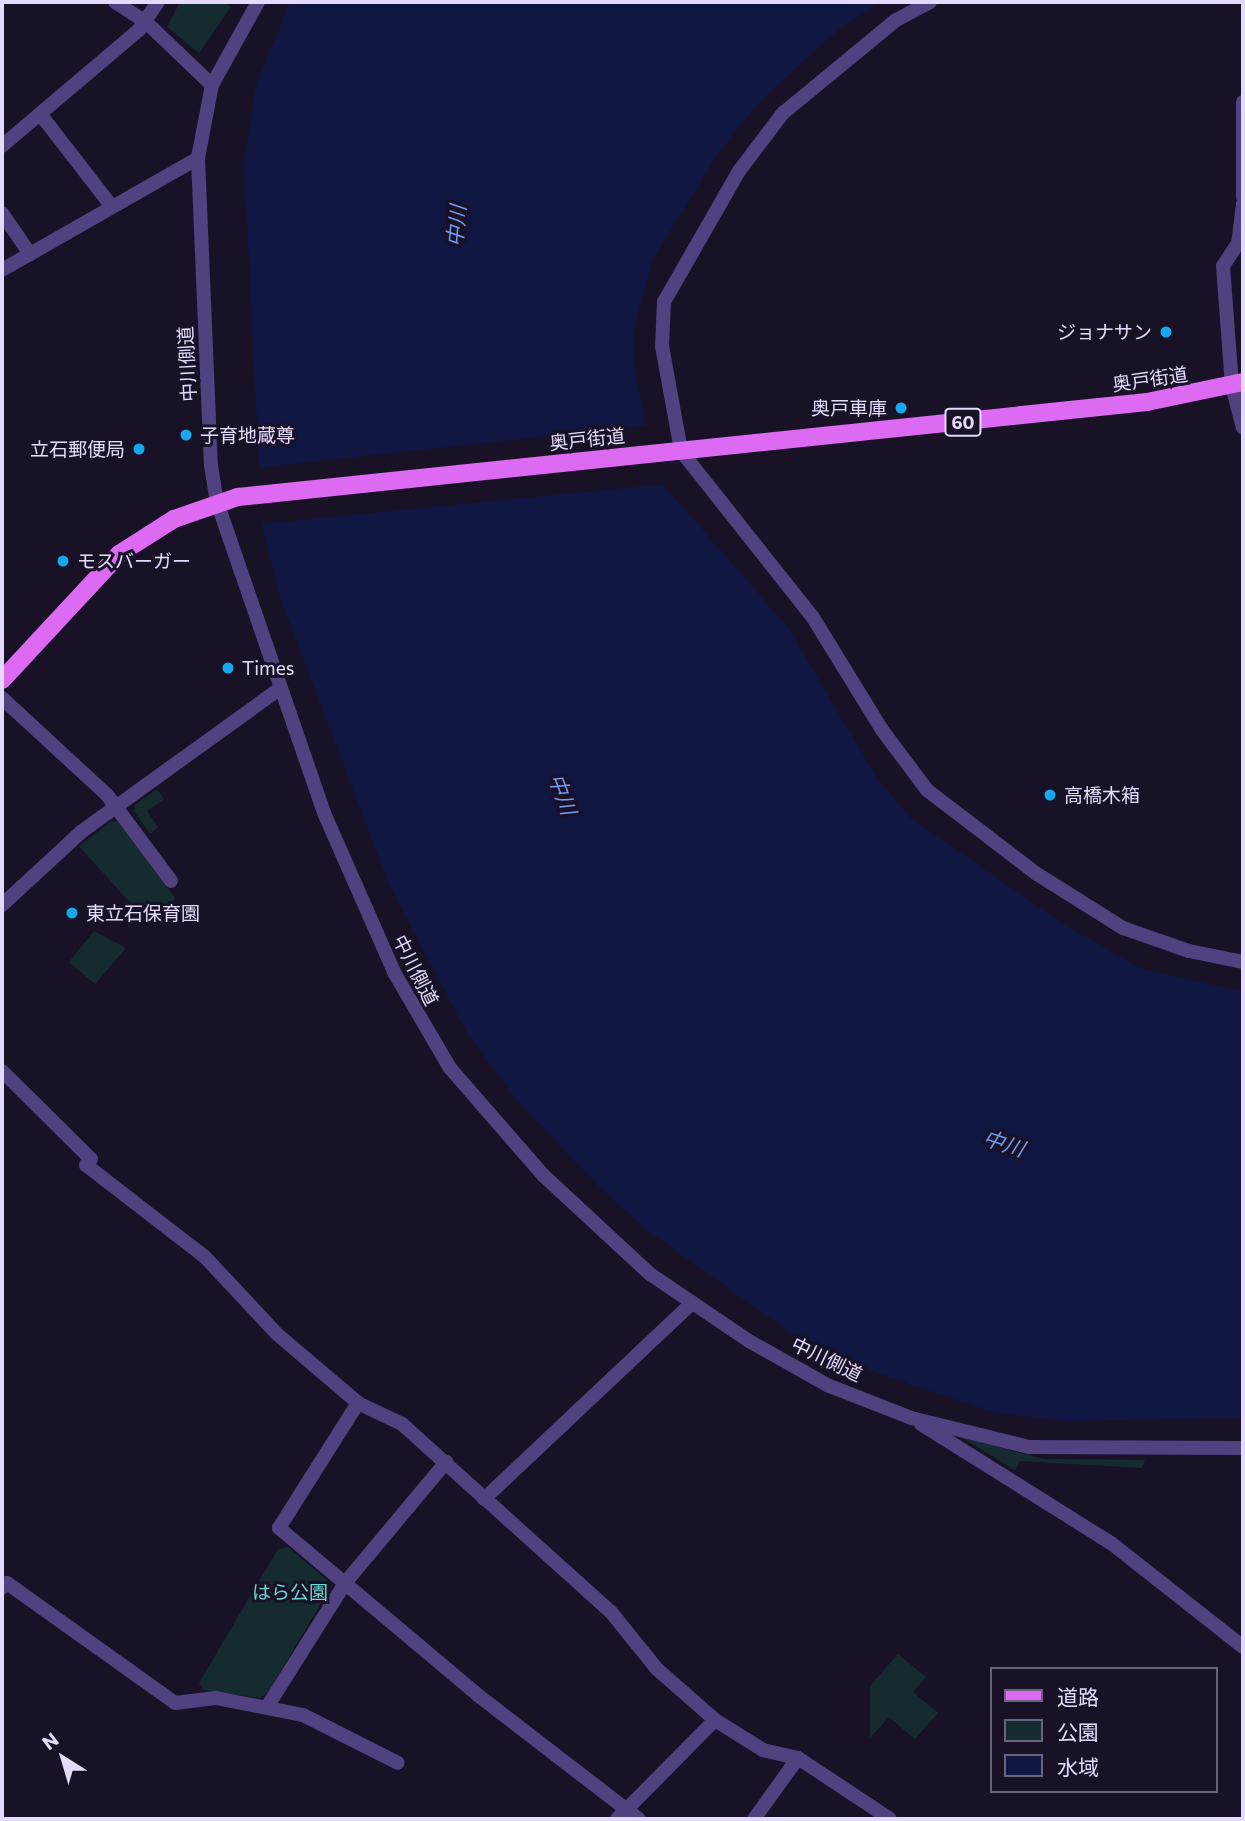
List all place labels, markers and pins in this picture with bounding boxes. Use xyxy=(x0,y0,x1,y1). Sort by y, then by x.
place label: ジョナサン xyxy=(1057,321,1152,343)
marker: ジョナサン xyxy=(1158,324,1174,340)
place label: 奥戸車庫 xyxy=(811,397,887,419)
marker: 奥戸車庫 xyxy=(893,400,909,416)
place label: 子育地蔵尊 xyxy=(200,424,295,446)
marker: 子育地蔵尊 xyxy=(178,427,194,443)
place label: 立石郵便局 xyxy=(30,438,125,460)
marker: 立石郵便局 xyxy=(131,441,147,457)
place label: モスバーガー xyxy=(77,550,191,572)
marker: モスバーガー xyxy=(55,553,71,569)
place label: Times xyxy=(242,657,294,679)
marker: Times xyxy=(220,660,236,676)
place label: 高橋木箱 xyxy=(1064,784,1140,806)
marker: 高橋木箱 xyxy=(1042,787,1058,803)
place label: 東立石保育園 xyxy=(86,902,200,924)
marker: 東立石保育園 xyxy=(64,905,80,921)

